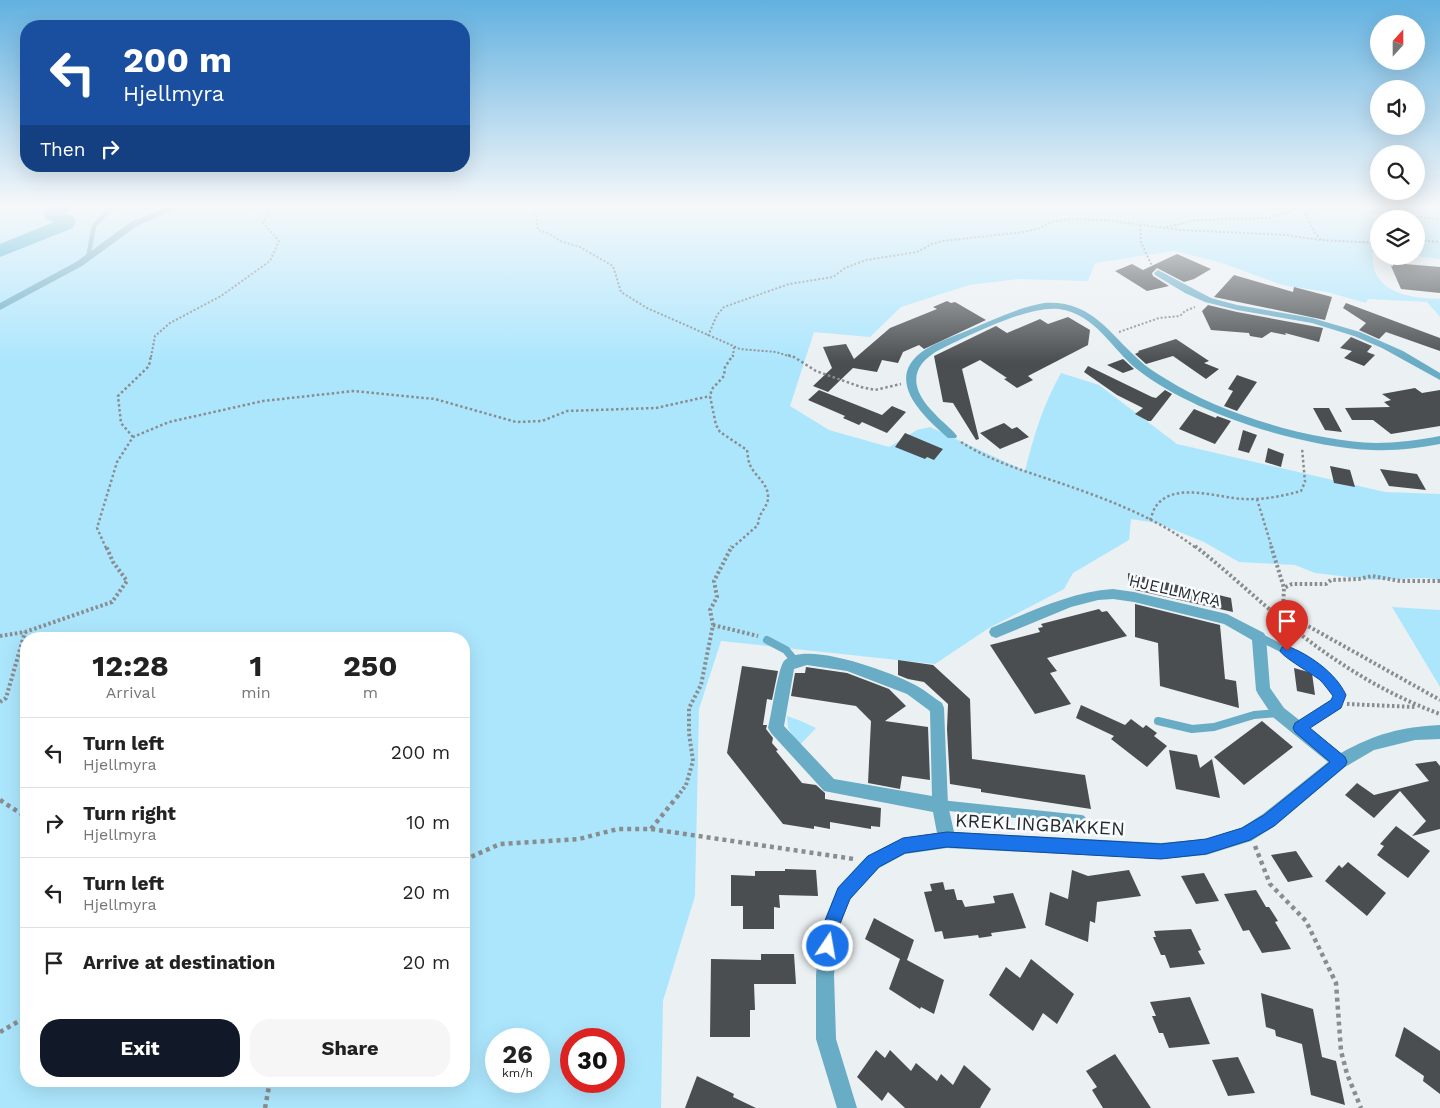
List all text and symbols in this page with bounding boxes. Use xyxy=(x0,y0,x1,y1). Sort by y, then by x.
north arrow xyxy=(1370,15,1425,70)
map controls xyxy=(1370,15,1425,265)
text: 200 m xyxy=(123,39,232,81)
icon: left xyxy=(40,40,105,105)
button: sound xyxy=(1370,80,1425,135)
text: Hjellmyra xyxy=(123,81,224,106)
icon: right xyxy=(96,135,124,163)
text: Then xyxy=(40,138,86,161)
button: search xyxy=(1370,145,1425,200)
button: layers xyxy=(1370,210,1425,265)
street label: HJELLMYRA xyxy=(1127,571,1223,610)
pin xyxy=(1266,600,1308,651)
icon: arrive xyxy=(1273,607,1301,635)
text: 12:28 xyxy=(92,648,169,683)
text: 1 xyxy=(249,648,262,683)
text: 250 xyxy=(343,648,398,683)
text: Arrival xyxy=(106,683,156,702)
text: min xyxy=(241,683,271,702)
text: m xyxy=(363,683,378,702)
text: Turn left xyxy=(83,732,164,755)
icon: left xyxy=(40,739,68,767)
text: 200 m xyxy=(391,741,450,764)
text: Hjellmyra xyxy=(83,755,157,774)
text: Turn right xyxy=(83,802,176,825)
icon: right xyxy=(40,809,68,837)
street label: KREKLINGBAKKEN xyxy=(954,809,1126,840)
text: 10 m xyxy=(406,811,450,834)
text: Hjellmyra xyxy=(83,825,157,844)
text: Turn left xyxy=(83,872,164,895)
icon: left xyxy=(40,879,68,907)
text: 20 m xyxy=(403,881,450,904)
text: Hjellmyra xyxy=(83,895,157,914)
position arrow xyxy=(801,919,853,971)
icon: arrive xyxy=(40,949,68,977)
text: Arrive at destination xyxy=(83,951,275,974)
text: 20 m xyxy=(403,951,450,974)
button: Exit xyxy=(40,1019,240,1077)
button: Share xyxy=(250,1019,450,1077)
speed limit sign: 30 xyxy=(560,1028,625,1093)
text: 26 xyxy=(502,1040,533,1069)
text: km/h xyxy=(502,1066,533,1080)

